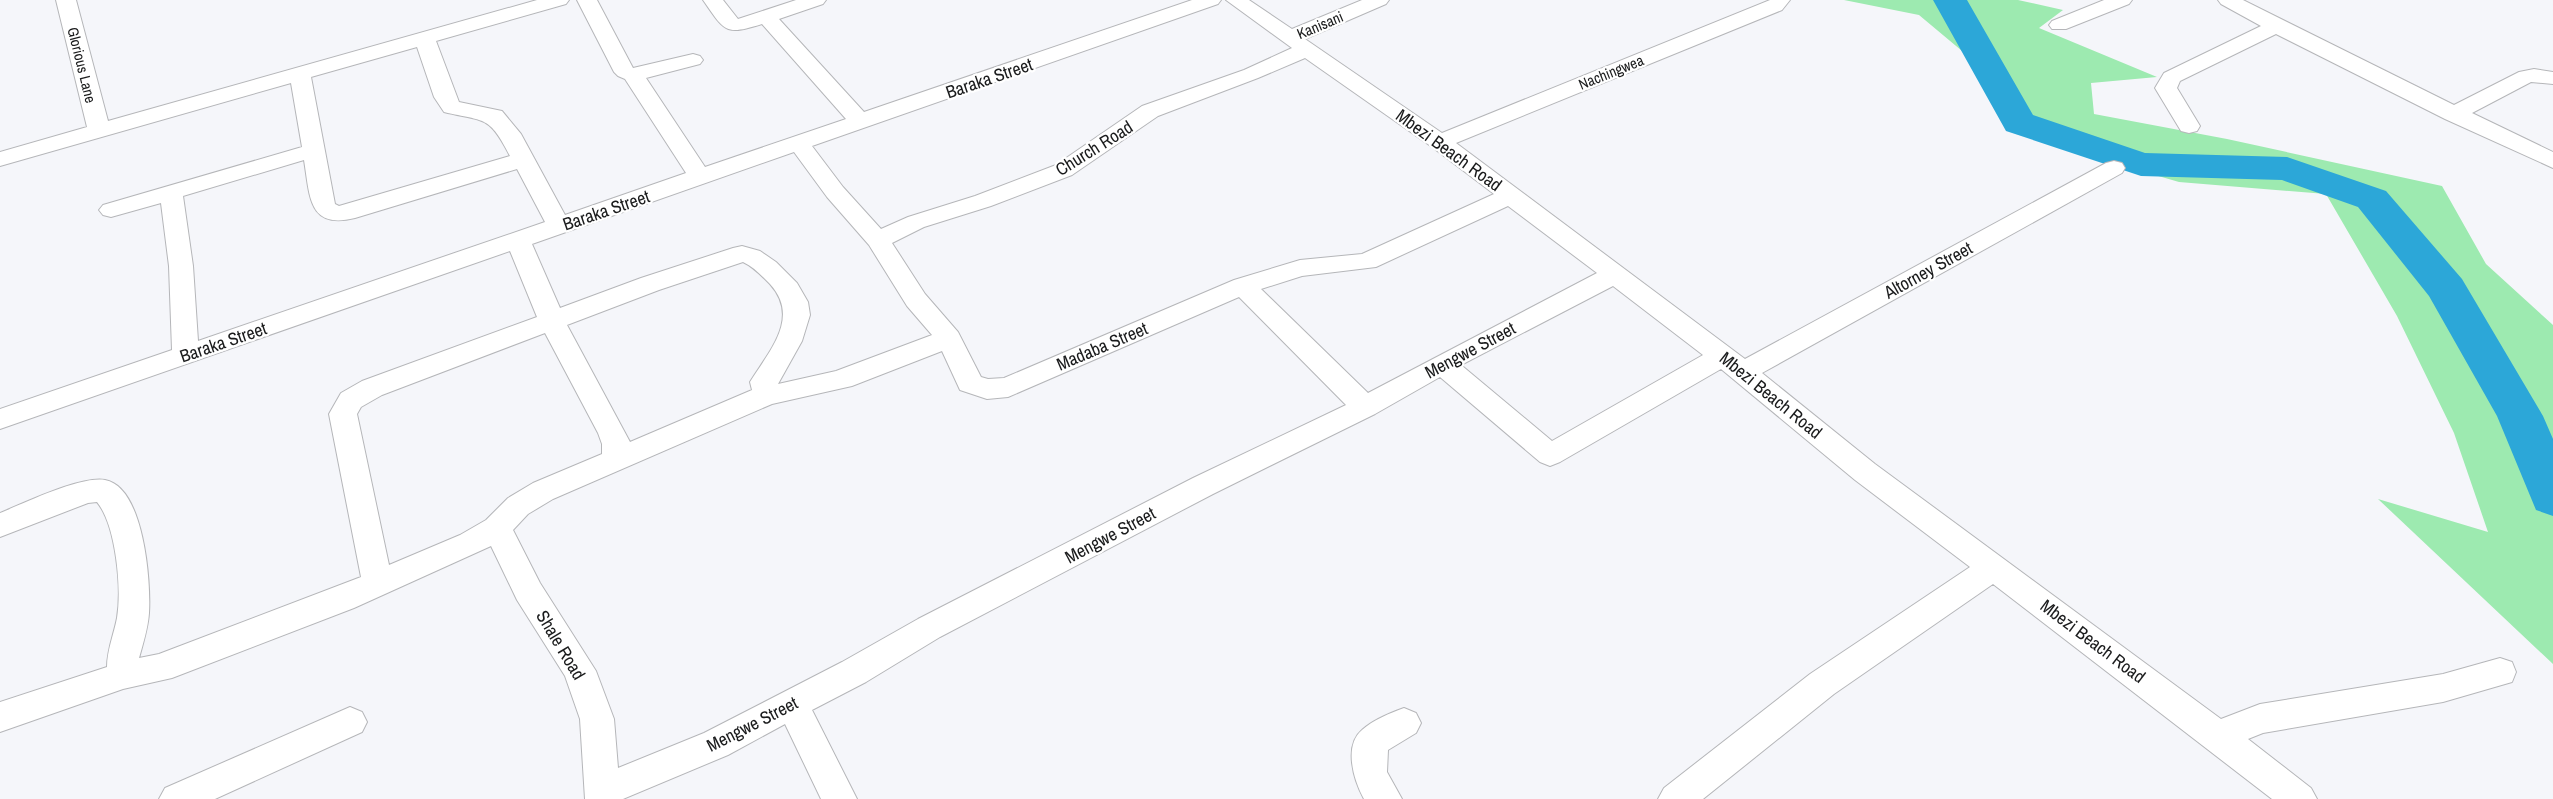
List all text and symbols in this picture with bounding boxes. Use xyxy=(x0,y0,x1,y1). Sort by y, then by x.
street label: Kanisani xyxy=(1294,6,1346,44)
street label: Glorious Lane xyxy=(62,25,102,105)
street label: Nachingwea xyxy=(1575,49,1647,95)
street label: Baraka Street xyxy=(942,51,1036,105)
street label: Mbezi Beach Road xyxy=(1391,103,1507,197)
street label: Church Road xyxy=(1050,114,1138,182)
street label: Baraka Street xyxy=(559,183,653,237)
street label: Altorney Street xyxy=(1878,235,1977,305)
street label: Baraka Street xyxy=(176,315,270,369)
street label: Madaba Street xyxy=(1053,316,1151,376)
street label: Mengwe Street xyxy=(1420,316,1520,384)
street label: Mbezi Beach Road xyxy=(1714,346,1828,444)
street label: Mengwe Street xyxy=(1060,501,1160,569)
street label: Mbezi Beach Road xyxy=(2035,593,2151,689)
street label: Shale Road xyxy=(530,606,592,684)
street label: Mengwe Street xyxy=(702,690,802,758)

